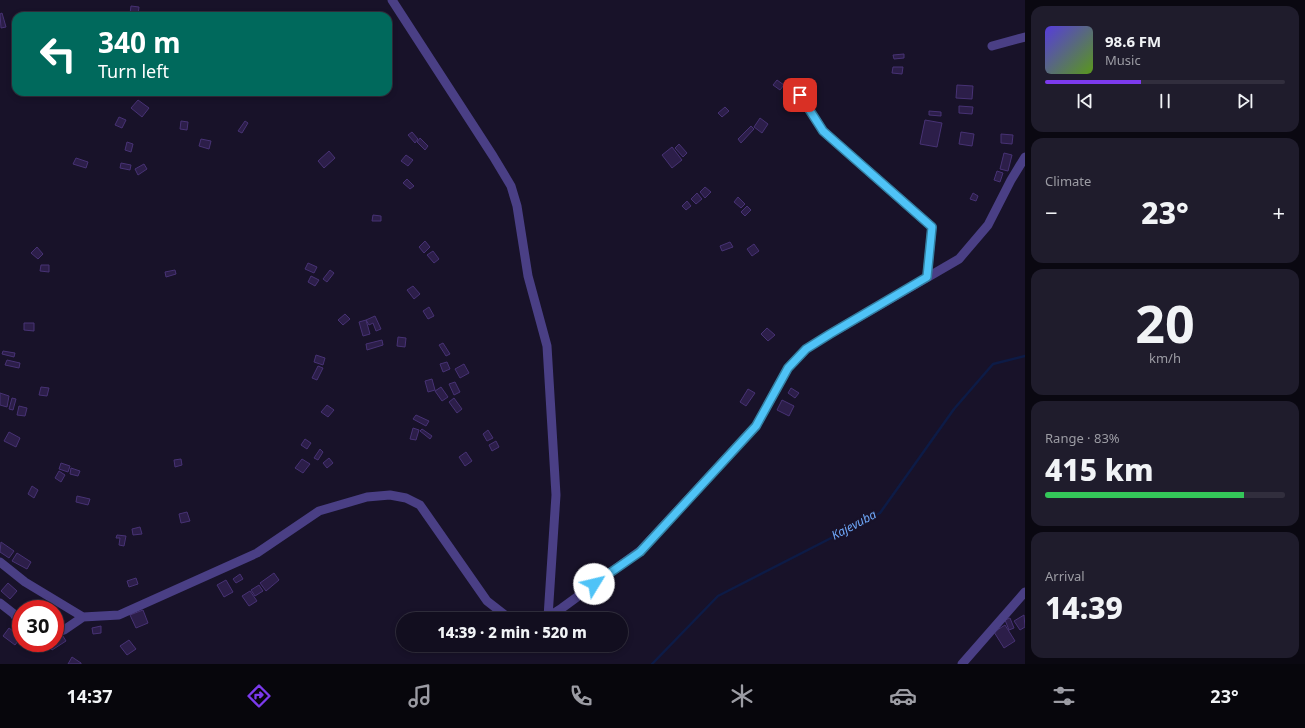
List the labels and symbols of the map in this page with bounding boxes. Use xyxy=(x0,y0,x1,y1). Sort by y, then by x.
pin xyxy=(783,78,817,112)
water label: Kajevuba xyxy=(828,506,879,544)
position arrow xyxy=(573,563,615,605)
speed limit sign: 30 xyxy=(12,600,64,652)

